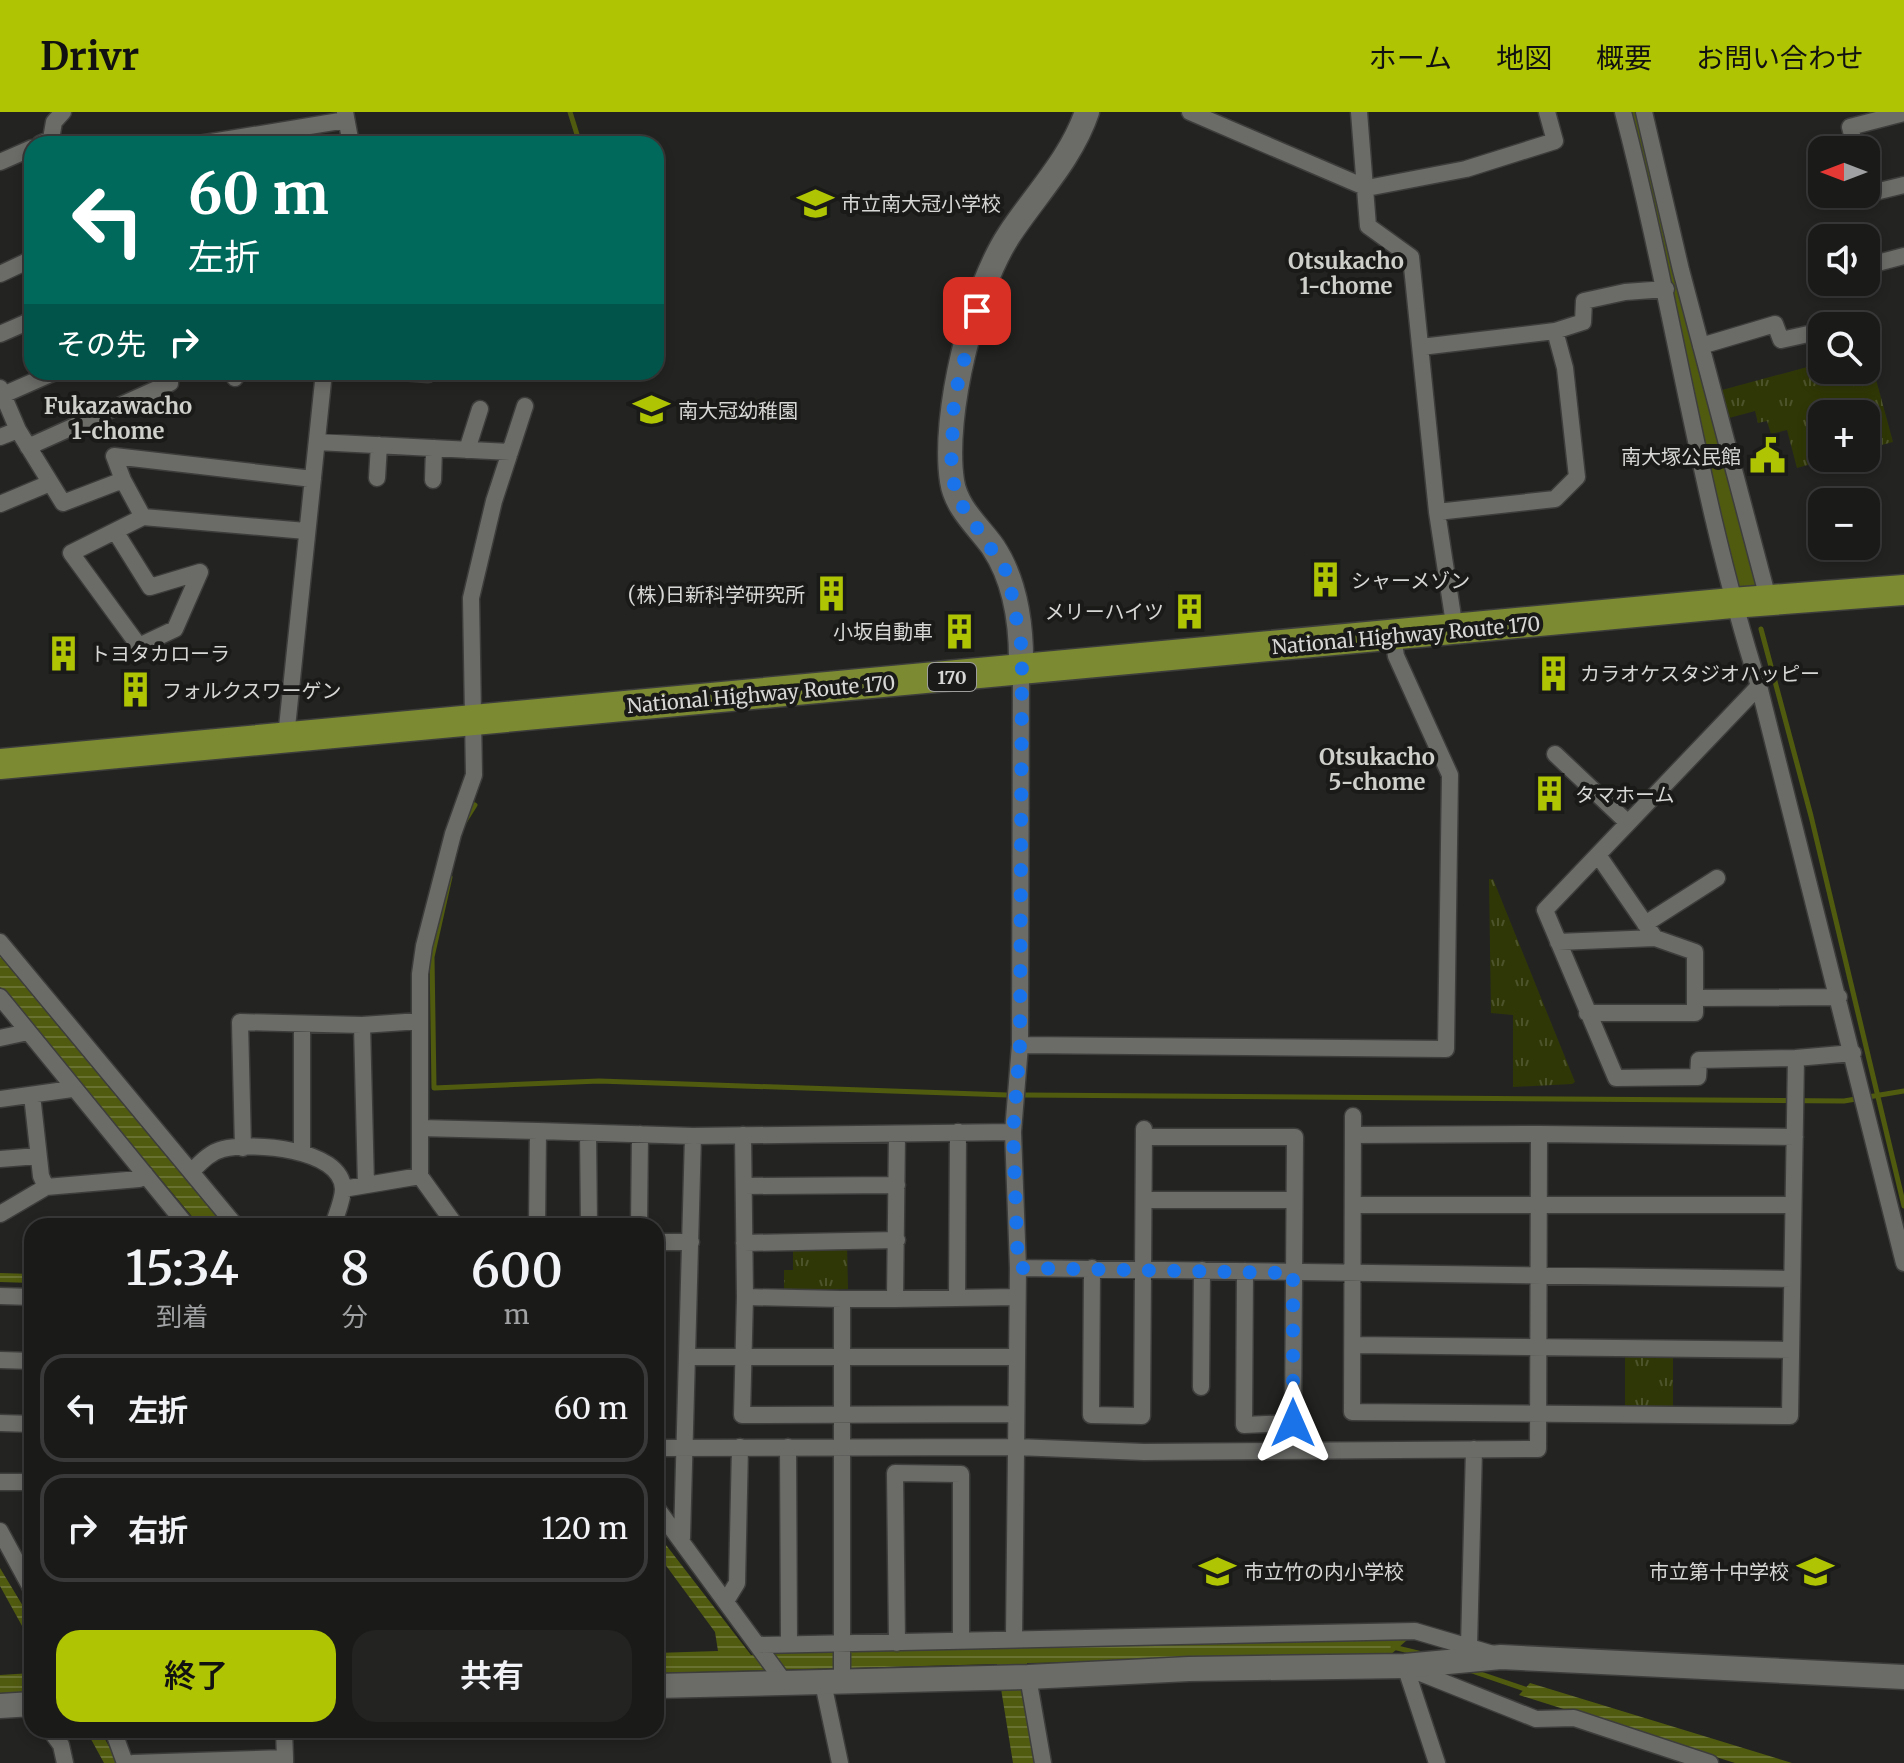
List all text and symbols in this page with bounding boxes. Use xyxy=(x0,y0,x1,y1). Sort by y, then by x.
text: Drivr xyxy=(40,33,139,80)
text: ホーム xyxy=(1369,40,1452,76)
text: 地図 xyxy=(1496,40,1552,76)
text: 概要 xyxy=(1596,40,1652,76)
text: お問い合わせ xyxy=(1696,40,1864,76)
north arrow xyxy=(1808,136,1880,208)
map controls xyxy=(1808,136,1880,560)
text: 60 m xyxy=(188,159,329,229)
icon: left xyxy=(56,168,160,272)
school or university icon: 市立南大冠小学校 xyxy=(796,184,834,222)
place label: 市立南大冠小学校 xyxy=(841,191,1001,216)
button: sound xyxy=(1808,224,1880,296)
text: 左折 xyxy=(188,235,260,280)
district label: Otsukacho 1-chome xyxy=(1288,247,1404,300)
pin xyxy=(943,277,1011,345)
icon: arrive xyxy=(955,289,999,333)
button: search xyxy=(1808,312,1880,384)
icon: right xyxy=(162,320,206,364)
text: その先 xyxy=(56,325,146,363)
school or university icon: 南大冠幼稚園 xyxy=(633,391,671,429)
district label: Fukazawacho 1-chome xyxy=(44,392,192,445)
place label: 南大冠幼稚園 xyxy=(678,398,798,423)
button: + xyxy=(1808,400,1880,472)
public building icon: 南大塚公民館 xyxy=(1748,437,1786,475)
place label: 南大塚公民館 xyxy=(1621,444,1741,469)
button: − xyxy=(1808,488,1880,560)
building icon: シャーメゾン xyxy=(1306,561,1344,599)
place label: シャーメゾン xyxy=(1351,568,1470,593)
building icon: (株)日新科学研究所 xyxy=(812,575,850,613)
place label: (株)日新科学研究所 xyxy=(628,582,805,607)
building icon: メリーハイツ xyxy=(1171,592,1209,630)
place label: メリーハイツ xyxy=(1045,599,1164,624)
street label: National Highway Route 170 xyxy=(1271,611,1541,659)
building icon: 小坂自動車 xyxy=(940,612,978,650)
place label: 小坂自動車 xyxy=(833,619,933,644)
building icon: トヨタカローラ xyxy=(45,634,83,672)
place label: トヨタカローラ xyxy=(90,641,230,666)
building icon: カラオケスタジオハッピー xyxy=(1535,654,1573,692)
place label: カラオケスタジオハッピー xyxy=(1580,661,1820,686)
road number: 170 xyxy=(928,663,976,691)
street label: National Highway Route 170 xyxy=(626,670,896,718)
building icon: フォルクスワーゲン xyxy=(117,671,155,709)
place label: フォルクスワーゲン xyxy=(162,678,341,703)
district label: Otsukacho 5-chome xyxy=(1319,743,1435,796)
building icon: タマホーム xyxy=(1530,775,1568,813)
place label: タマホーム xyxy=(1575,782,1674,807)
text: 15:34 xyxy=(125,1238,239,1298)
text: 8 xyxy=(340,1238,369,1298)
text: 600 xyxy=(471,1240,563,1300)
text: m xyxy=(504,1298,530,1331)
text: 到着 xyxy=(156,1300,208,1333)
text: 分 xyxy=(342,1300,368,1333)
position arrow xyxy=(1251,1381,1335,1465)
icon: left xyxy=(60,1386,104,1430)
text: 60 m xyxy=(554,1389,628,1427)
text: 左折 xyxy=(128,1391,188,1429)
icon: right xyxy=(60,1506,104,1550)
text: 120 m xyxy=(541,1509,628,1547)
text: 右折 xyxy=(128,1511,188,1549)
school or university icon: 市立竹の内小学校 xyxy=(1199,1552,1237,1590)
school or university icon: 市立第十中学校 xyxy=(1796,1552,1834,1590)
place label: 市立竹の内小学校 xyxy=(1244,1559,1404,1584)
place label: 市立第十中学校 xyxy=(1649,1559,1789,1584)
button: 終了 xyxy=(56,1630,336,1722)
button: 共有 xyxy=(352,1630,632,1722)

